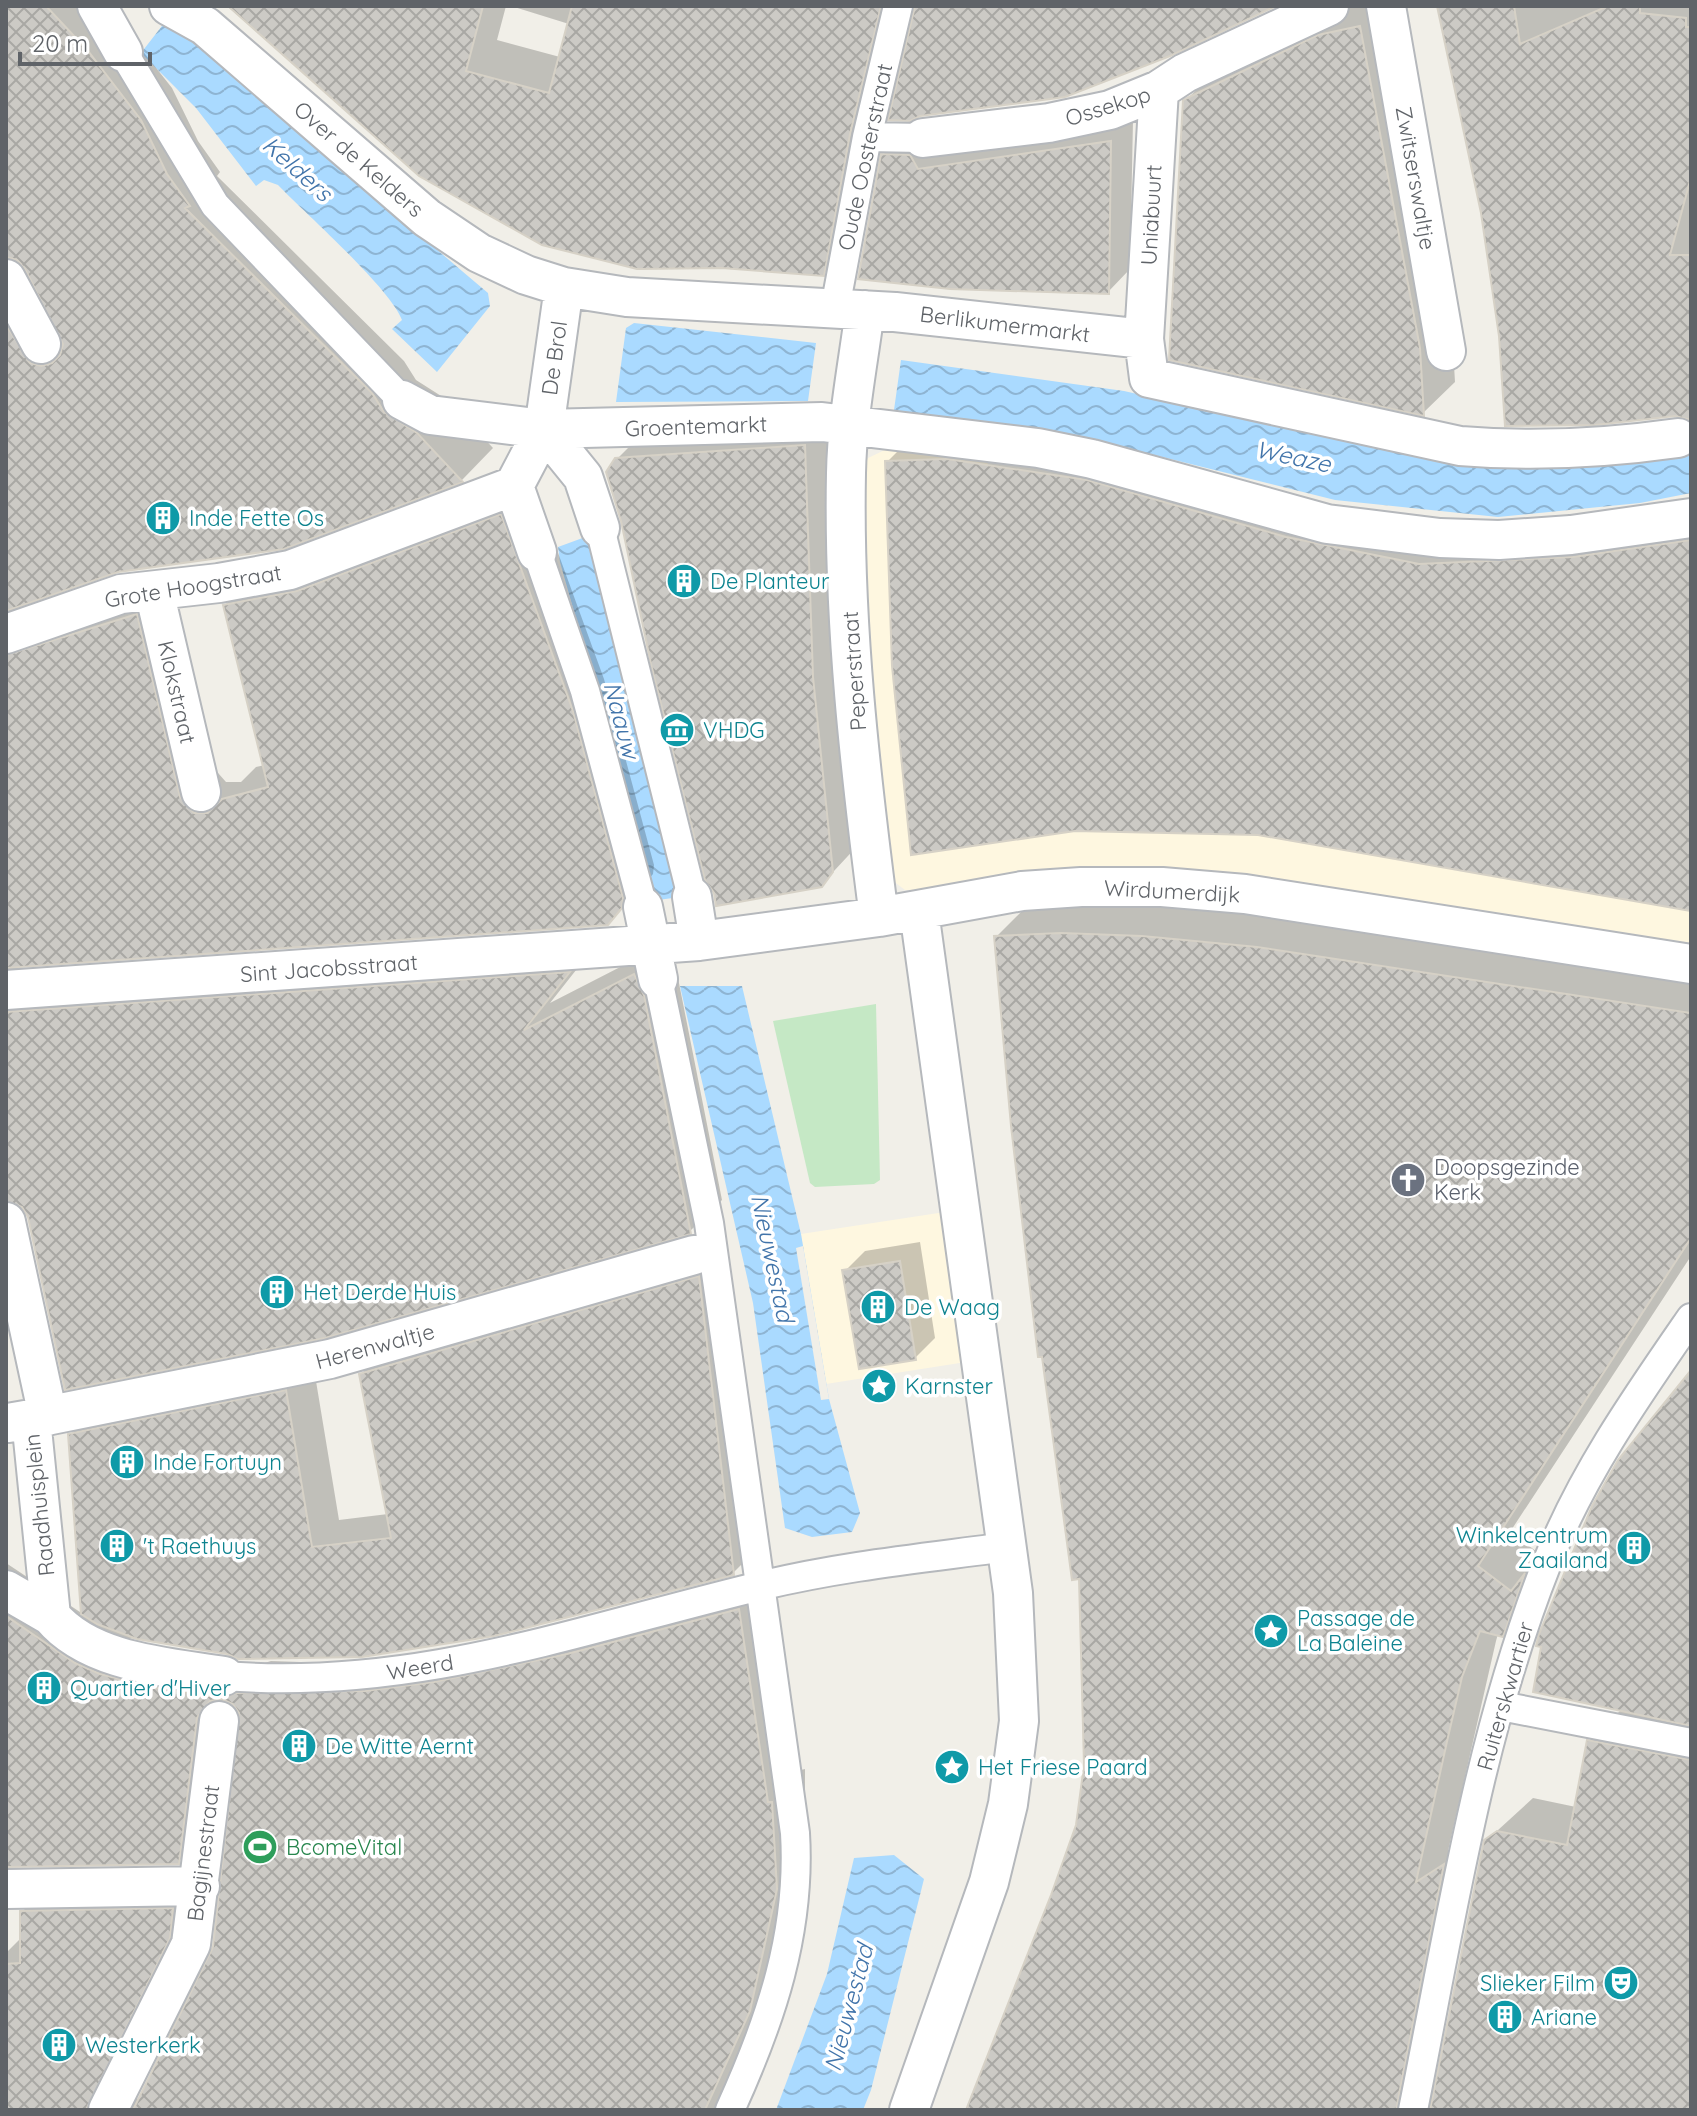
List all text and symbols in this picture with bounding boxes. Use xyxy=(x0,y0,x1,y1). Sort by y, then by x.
scale bar xyxy=(20,16,150,66)
text: 20 m xyxy=(32,28,88,58)
street label: Oude Oosterstraat xyxy=(832,61,898,253)
street label: Ossekop xyxy=(1062,80,1154,132)
street label: Over de Kelders xyxy=(289,95,429,223)
street label: Zwitserswaltje xyxy=(1390,104,1442,252)
water label: Kelders xyxy=(256,130,338,208)
street label: Uniabuurt xyxy=(1134,164,1168,266)
street label: Berlikumermarkt xyxy=(918,300,1092,348)
street label: De Brol xyxy=(535,319,573,397)
street label: Groentemarkt xyxy=(624,410,768,442)
water label: Weaze xyxy=(1253,433,1335,479)
building icon: Inde Fette Os xyxy=(144,499,182,537)
place label: Inde Fette Os xyxy=(189,504,324,532)
street label: Grote Hoogstraat xyxy=(103,558,283,614)
building icon: De Planteur xyxy=(665,562,703,600)
place label: De Planteur xyxy=(710,567,830,595)
street label: Peperstraat xyxy=(836,610,872,732)
street label: Klokstraat xyxy=(152,638,202,746)
water label: Naauw xyxy=(597,678,647,764)
museum icon: VHDG xyxy=(658,711,696,749)
place label: VHDG xyxy=(703,716,765,744)
street label: Wirdumerdijk xyxy=(1103,873,1241,909)
street label: Sint Jacobsstraat xyxy=(239,948,419,988)
place label: Doopsgezinde Kerk xyxy=(1434,1153,1580,1206)
church icon: Doopsgezinde Kerk xyxy=(1389,1161,1427,1199)
water label: Nieuwestad xyxy=(745,1191,802,1328)
building icon: Het Derde Huis xyxy=(258,1273,296,1311)
place label: Het Derde Huis xyxy=(303,1278,456,1306)
building icon: De Waag xyxy=(859,1288,897,1326)
place label: De Waag xyxy=(904,1293,1000,1321)
street label: Herenwaltje xyxy=(312,1317,438,1375)
place icon: Karnster xyxy=(860,1367,898,1405)
place label: Karnster xyxy=(905,1372,993,1400)
street label: Raadhuisplein xyxy=(18,1432,60,1578)
building icon: Inde Fortuyn xyxy=(108,1443,146,1481)
place label: Inde Fortuyn xyxy=(153,1448,282,1476)
place label: Winkelcentrum Zaailand xyxy=(1456,1521,1608,1574)
building icon: 't Raethuys xyxy=(98,1527,136,1565)
building icon: Winkelcentrum Zaailand xyxy=(1615,1529,1653,1567)
place label: 't Raethuys xyxy=(143,1532,256,1560)
place label: Passage de La Baleine xyxy=(1297,1604,1415,1657)
place icon: Passage de La Baleine xyxy=(1252,1612,1290,1650)
street label: Ruiterskwartier xyxy=(1470,1618,1540,1774)
street label: Weerd xyxy=(385,1648,455,1686)
building icon: Quartier d'Hiver xyxy=(25,1669,63,1707)
place label: Quartier d'Hiver xyxy=(70,1674,232,1702)
building icon: De Witte Aernt xyxy=(280,1727,318,1765)
place label: De Witte Aernt xyxy=(325,1732,474,1760)
place icon: Het Friese Paard xyxy=(933,1748,971,1786)
place label: Het Friese Paard xyxy=(978,1753,1148,1781)
street label: Bagijnestraat xyxy=(181,1783,225,1923)
sports icon: BcomeVital xyxy=(241,1828,279,1866)
place label: BcomeVital xyxy=(286,1833,402,1861)
water label: Nieuwestad xyxy=(817,1938,880,2074)
theatre icon: Slieker Film xyxy=(1602,1964,1640,2002)
place label: Slieker Film xyxy=(1480,1969,1595,1997)
building icon: Ariane xyxy=(1486,1998,1524,2036)
place label: Ariane xyxy=(1531,2003,1597,2031)
building icon: Westerkerk xyxy=(40,2026,78,2064)
place label: Westerkerk xyxy=(85,2031,201,2059)

